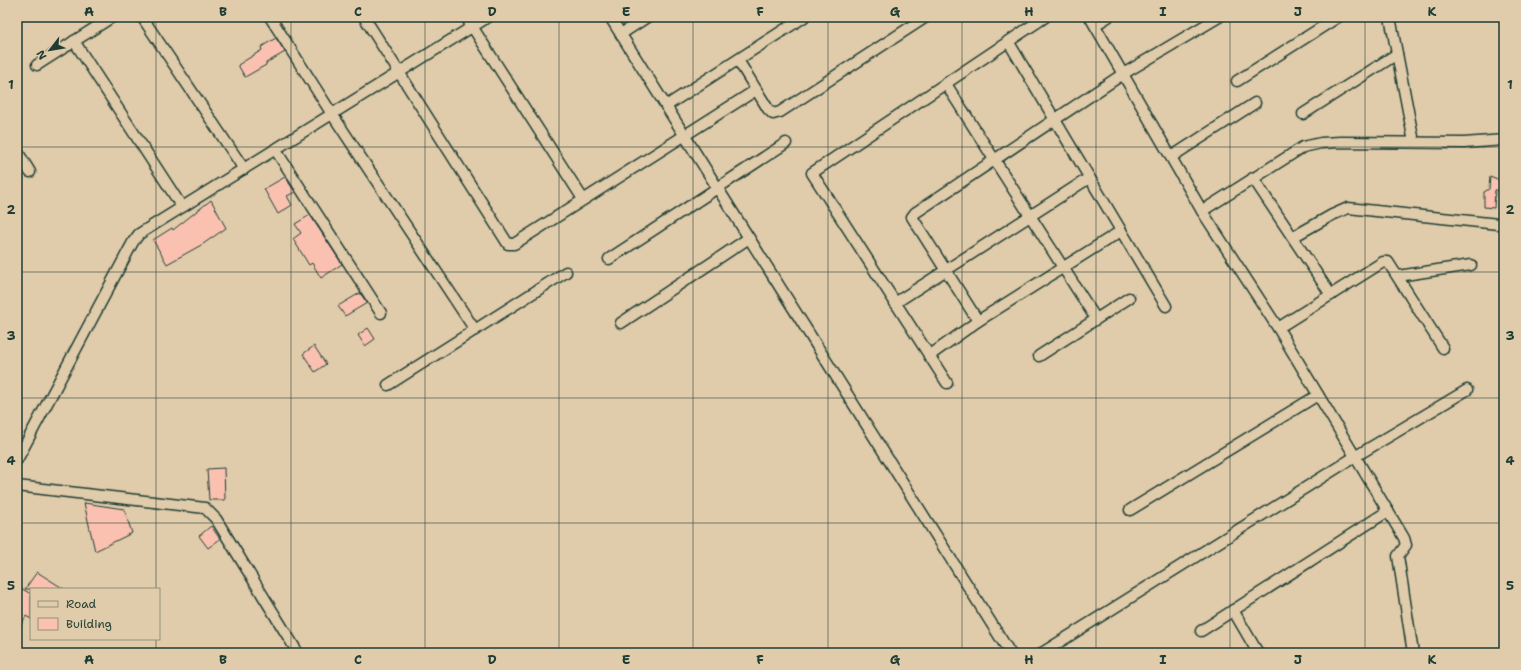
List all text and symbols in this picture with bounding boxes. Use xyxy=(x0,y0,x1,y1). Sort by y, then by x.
text: A xyxy=(84,3,94,20)
text: B xyxy=(219,3,227,20)
text: C xyxy=(354,3,362,20)
text: D xyxy=(487,3,497,20)
text: E xyxy=(622,3,631,20)
text: F xyxy=(756,3,764,20)
text: G xyxy=(890,3,901,20)
text: H xyxy=(1024,3,1034,20)
text: I xyxy=(1159,3,1167,20)
text: J xyxy=(1294,3,1302,20)
text: K xyxy=(1428,3,1437,20)
north arrow xyxy=(30,30,70,70)
text: N xyxy=(33,47,51,62)
text: 1 xyxy=(8,76,14,93)
text: 1 xyxy=(1507,76,1513,93)
text: 2 xyxy=(6,201,16,218)
text: 2 xyxy=(1505,201,1515,218)
text: 3 xyxy=(6,327,16,344)
text: 3 xyxy=(1505,327,1515,344)
text: 4 xyxy=(6,452,16,469)
text: 4 xyxy=(1505,452,1515,469)
text: 5 xyxy=(7,577,15,594)
text: 5 xyxy=(1506,577,1514,594)
legend xyxy=(30,588,160,640)
text: Road xyxy=(66,596,97,612)
text: Building xyxy=(66,616,112,632)
text: A xyxy=(84,651,94,668)
text: B xyxy=(219,651,227,668)
text: C xyxy=(354,651,362,668)
text: D xyxy=(487,651,497,668)
text: E xyxy=(622,651,631,668)
text: F xyxy=(756,651,764,668)
text: G xyxy=(890,651,901,668)
text: H xyxy=(1024,651,1034,668)
text: I xyxy=(1159,651,1167,668)
text: J xyxy=(1294,651,1302,668)
text: K xyxy=(1428,651,1437,668)

